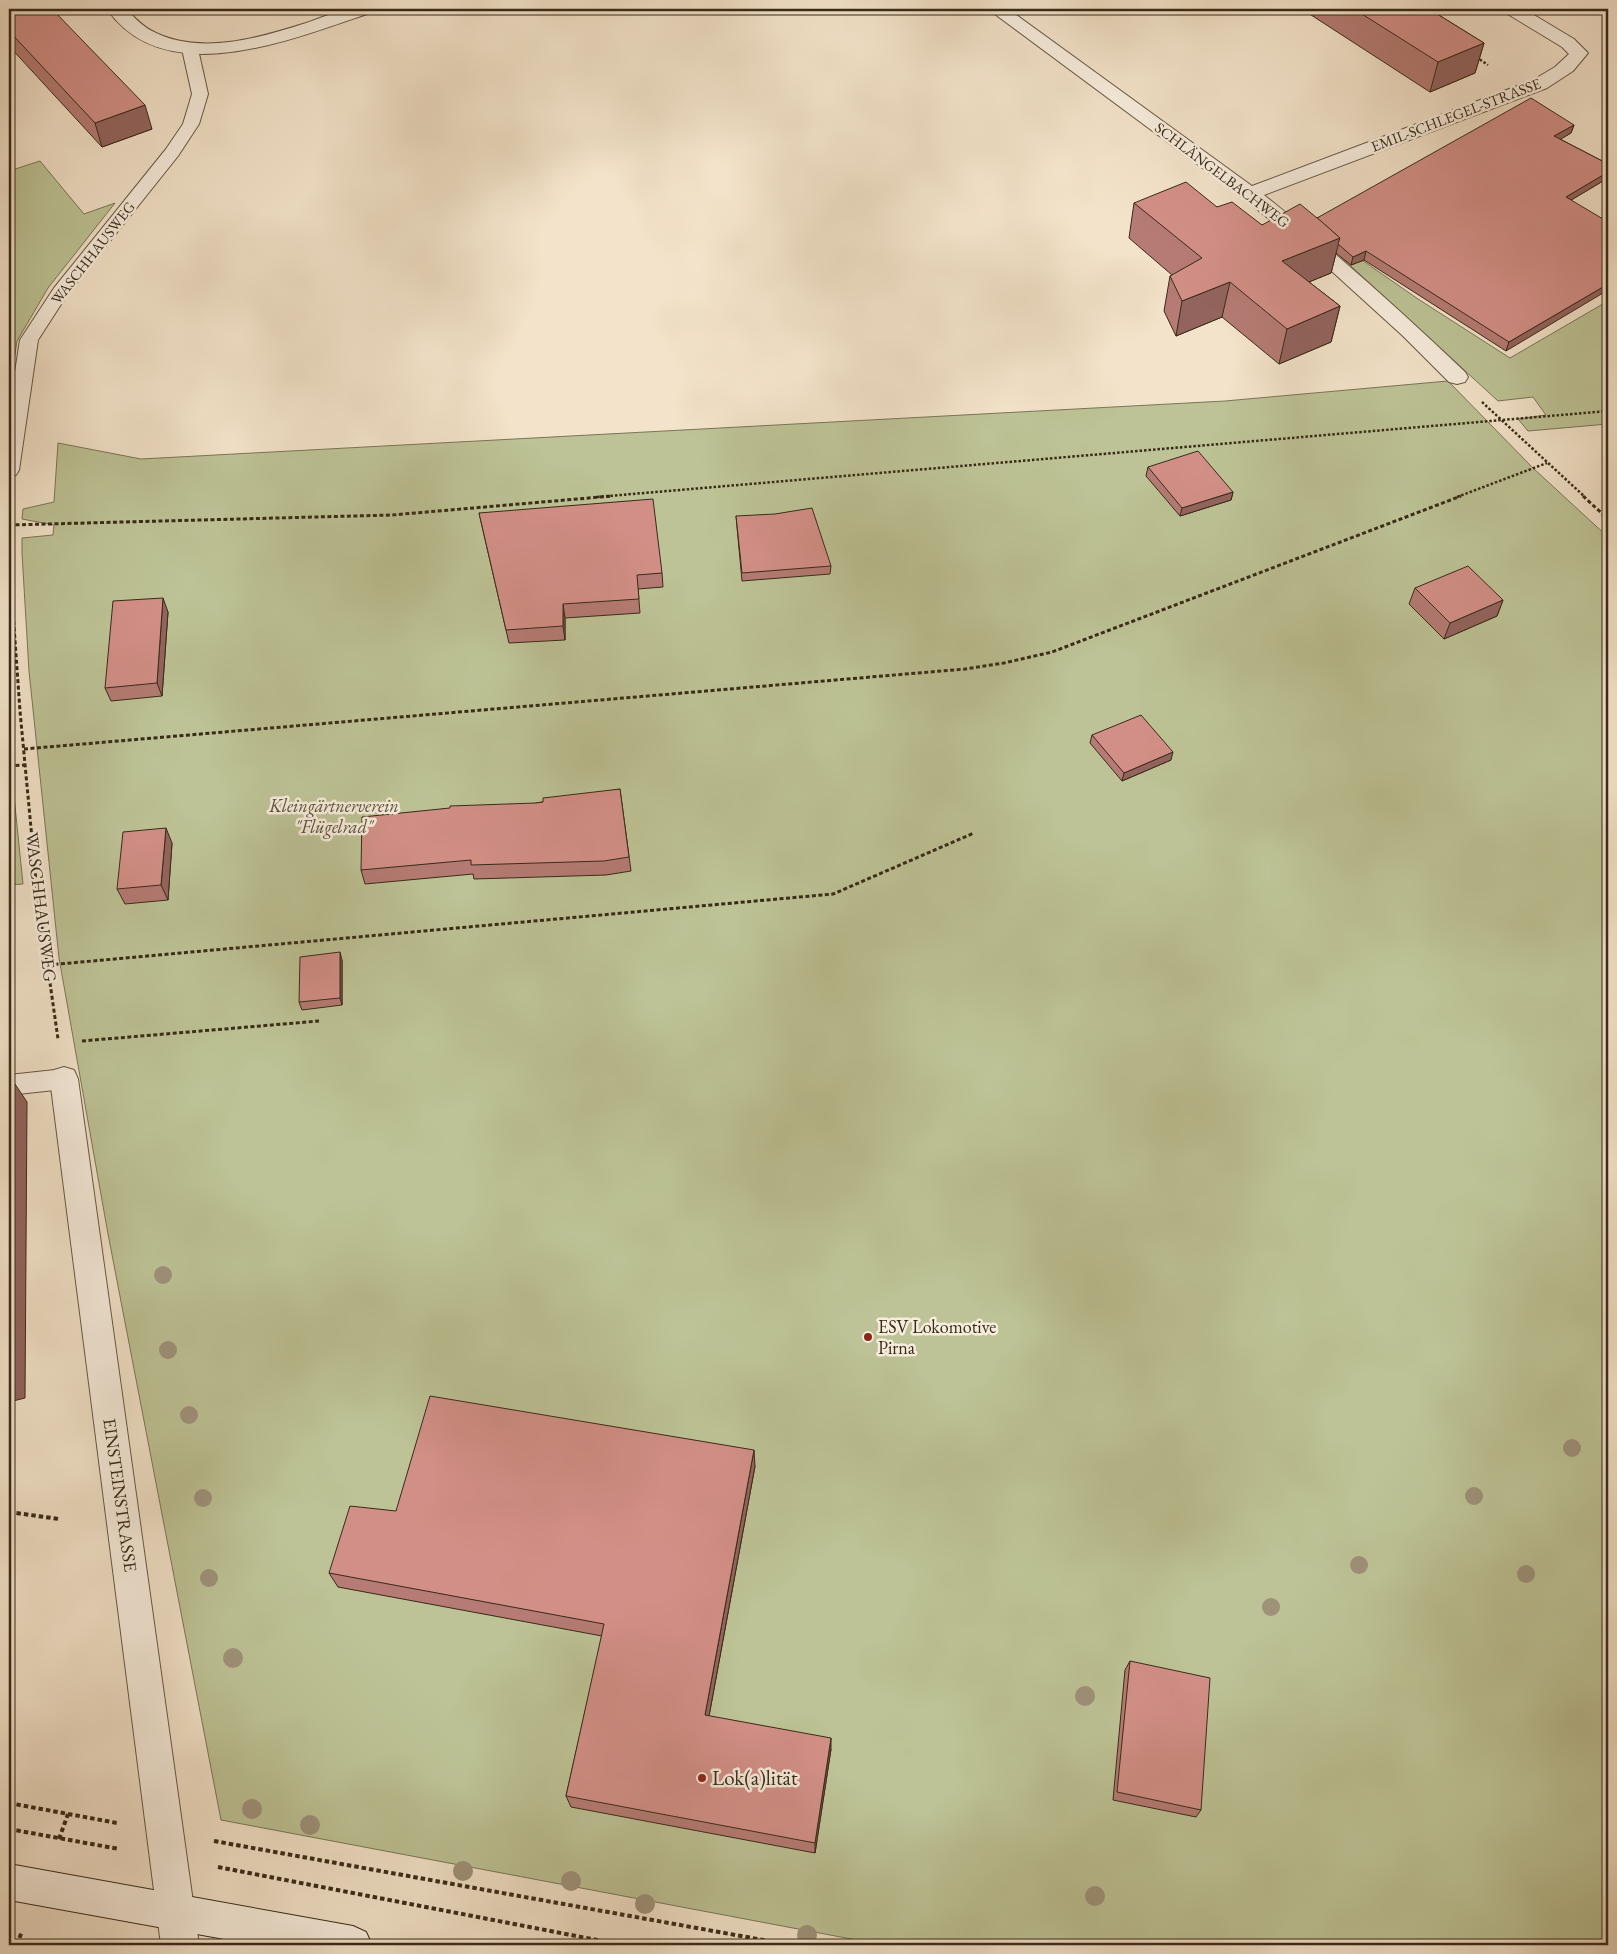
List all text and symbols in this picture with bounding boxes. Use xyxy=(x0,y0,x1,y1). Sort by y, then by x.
street label: EMIL-SCHLEGEL-STRASSE xyxy=(1368,73,1544,156)
street label: SCHLÄNGELBACHWEG xyxy=(1151,118,1293,231)
street label: WASCHHAUSWEG xyxy=(46,197,139,308)
park label: Kleingärtnerverein "Flügelrad" xyxy=(268,794,399,839)
street label: WASCHHAUSWEG xyxy=(21,831,62,983)
place label: ESV Lokomotive Pirna xyxy=(878,1315,996,1359)
marker: ESV Lokomotive Pirna xyxy=(862,1331,874,1343)
street label: EINSTEINSTRASSE xyxy=(98,1417,143,1573)
place label: Lok(a)lität xyxy=(712,1764,798,1791)
marker: Lok(a)lität xyxy=(696,1772,708,1784)

